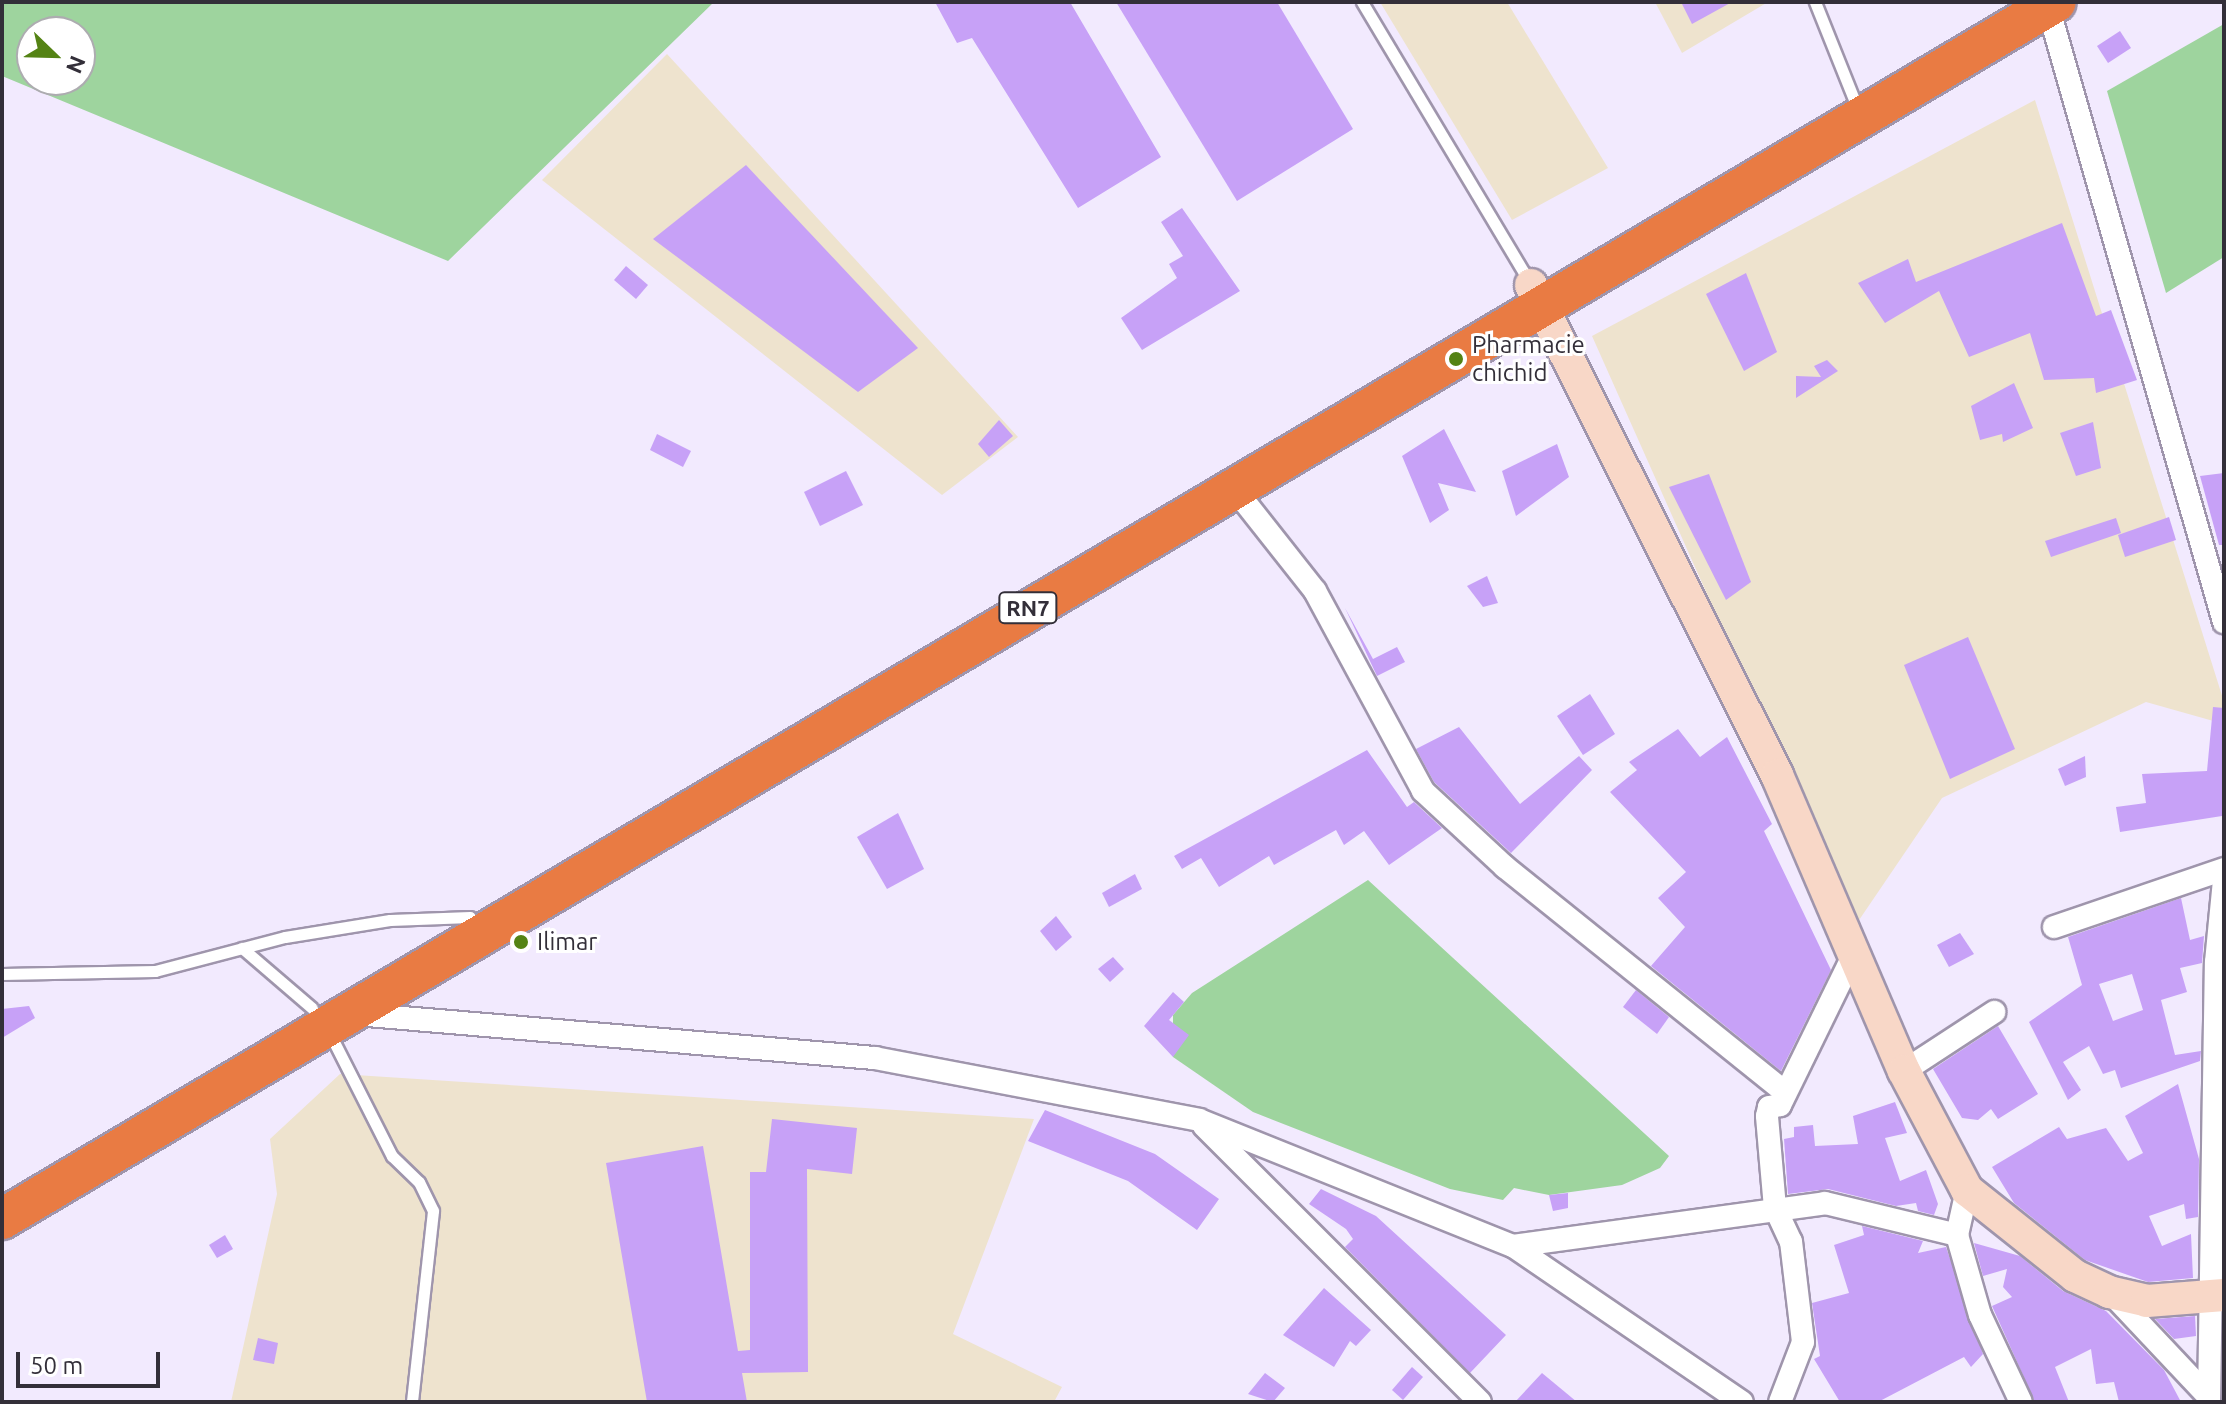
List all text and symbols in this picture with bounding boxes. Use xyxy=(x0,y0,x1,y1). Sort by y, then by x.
north arrow xyxy=(16,16,96,96)
text: N xyxy=(62,52,91,77)
place label: Pharmacie chichid xyxy=(1472,331,1585,387)
marker: Pharmacie chichid xyxy=(1447,350,1465,368)
road number: RN7 xyxy=(998,590,1058,626)
place label: Ilimar xyxy=(537,928,597,956)
marker: Ilimar xyxy=(512,933,530,951)
scale bar xyxy=(20,1336,164,1386)
text: 50 m xyxy=(30,1352,83,1379)

